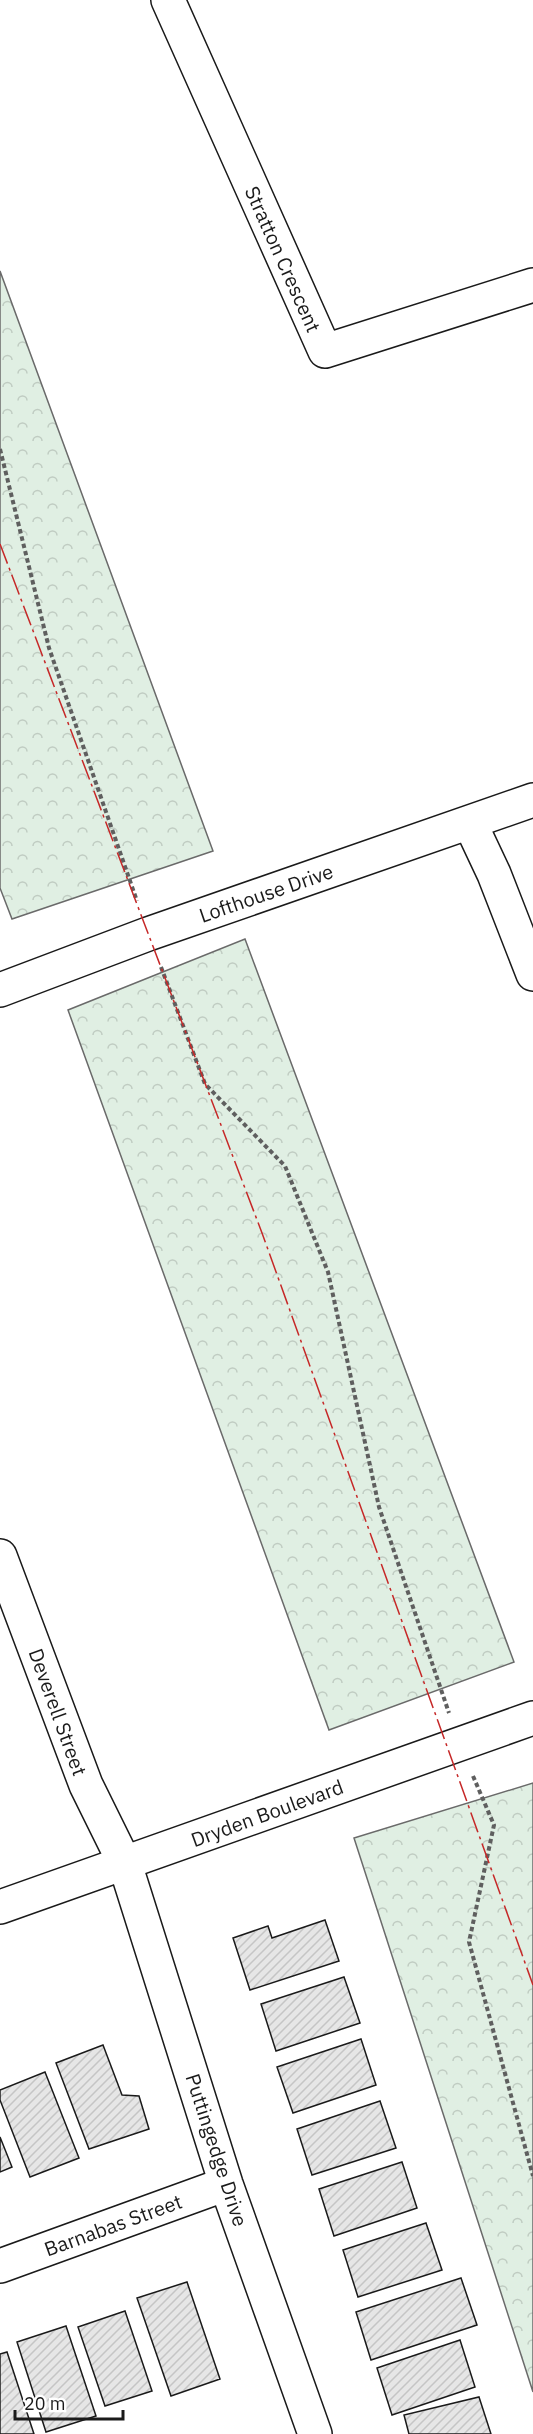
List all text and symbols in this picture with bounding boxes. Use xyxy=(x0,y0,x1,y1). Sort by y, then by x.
street label: Stratton Crescent xyxy=(239,182,327,336)
street label: Lofthouse Drive xyxy=(195,857,337,929)
street label: Deverell Street xyxy=(22,1645,94,1779)
street label: Dryden Boulevard xyxy=(187,1773,347,1853)
street label: Puttingedge Drive xyxy=(180,2070,254,2230)
street label: Barnabas Street xyxy=(40,2188,186,2262)
scale bar xyxy=(15,2383,123,2421)
text: 20 m xyxy=(24,2392,66,2415)

